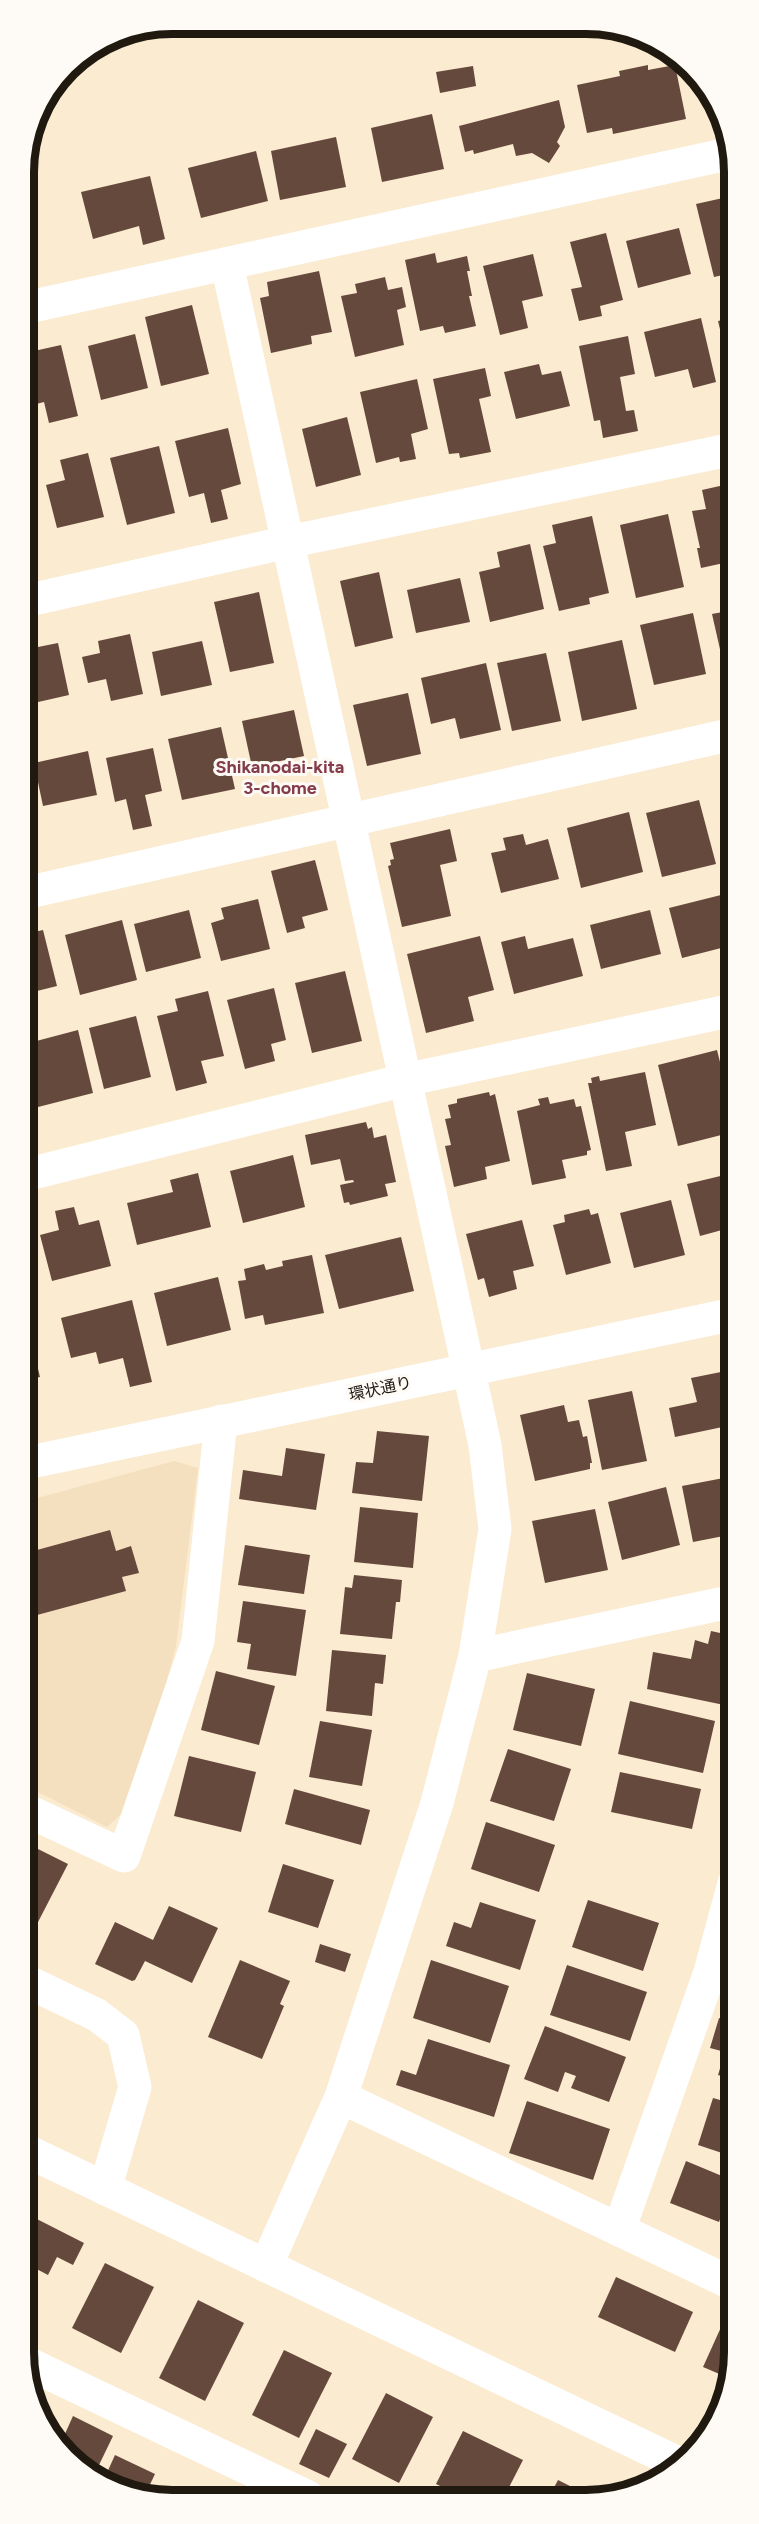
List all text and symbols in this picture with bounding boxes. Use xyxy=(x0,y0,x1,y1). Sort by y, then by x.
district label: Shikanodai-kita 3-chome xyxy=(216,756,344,799)
street label: 環状通り xyxy=(347,1373,413,1404)

